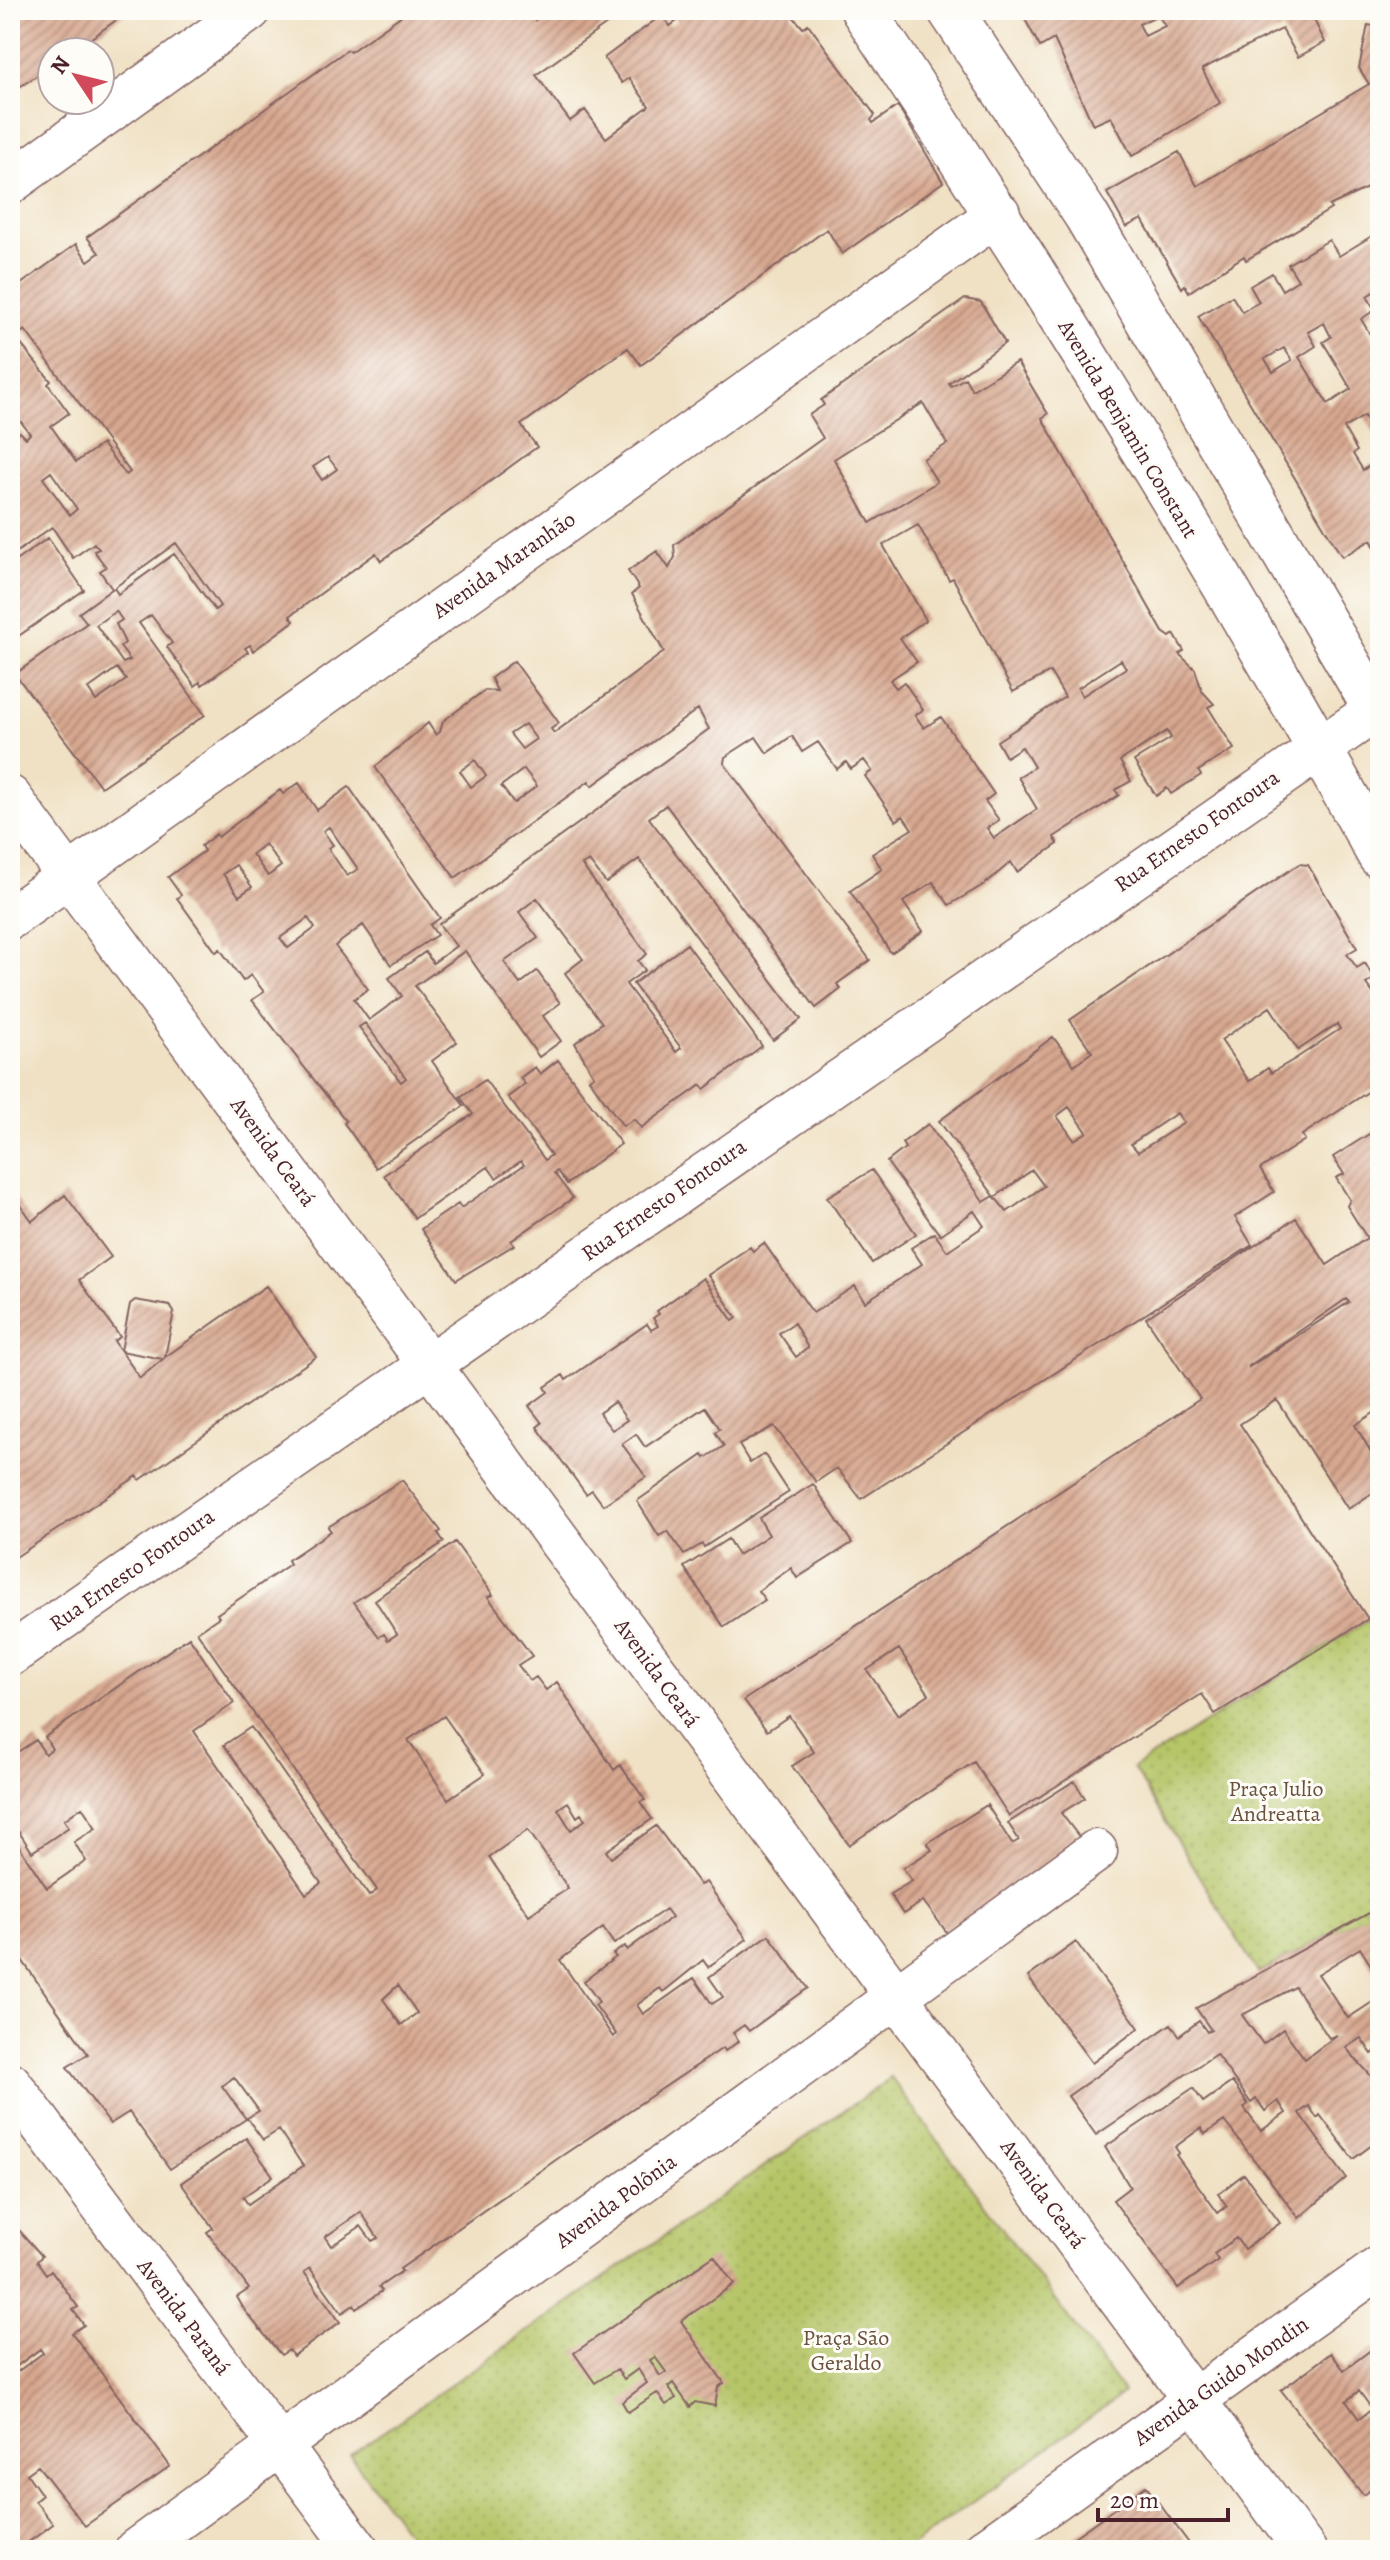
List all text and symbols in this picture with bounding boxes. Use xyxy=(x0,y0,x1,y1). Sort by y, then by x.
north arrow xyxy=(36,36,116,116)
text: N xyxy=(44,50,77,80)
street label: Avenida Benjamin Constant xyxy=(1050,313,1205,544)
street label: Avenida Maranhão xyxy=(426,504,582,626)
street label: Rua Ernesto Fontoura xyxy=(1108,762,1286,899)
street label: Avenida Ceará xyxy=(223,1090,323,1213)
street label: Rua Ernesto Fontoura xyxy=(575,1131,753,1268)
street label: Rua Ernesto Fontoura xyxy=(43,1501,221,1638)
street label: Avenida Ceará xyxy=(607,1611,707,1734)
park label: Praça Julio Andreatta xyxy=(1228,1774,1324,1829)
street label: Avenida Ceará xyxy=(993,2132,1093,2255)
street label: Avenida Polônia xyxy=(548,2146,683,2256)
street label: Avenida Paraná xyxy=(130,2252,238,2382)
street label: Avenida Guido Mondin xyxy=(1127,2309,1314,2453)
park label: Praça São Geraldo xyxy=(803,2323,889,2378)
scale bar xyxy=(1098,2472,1228,2522)
text: 20 m xyxy=(1110,2484,1159,2516)

